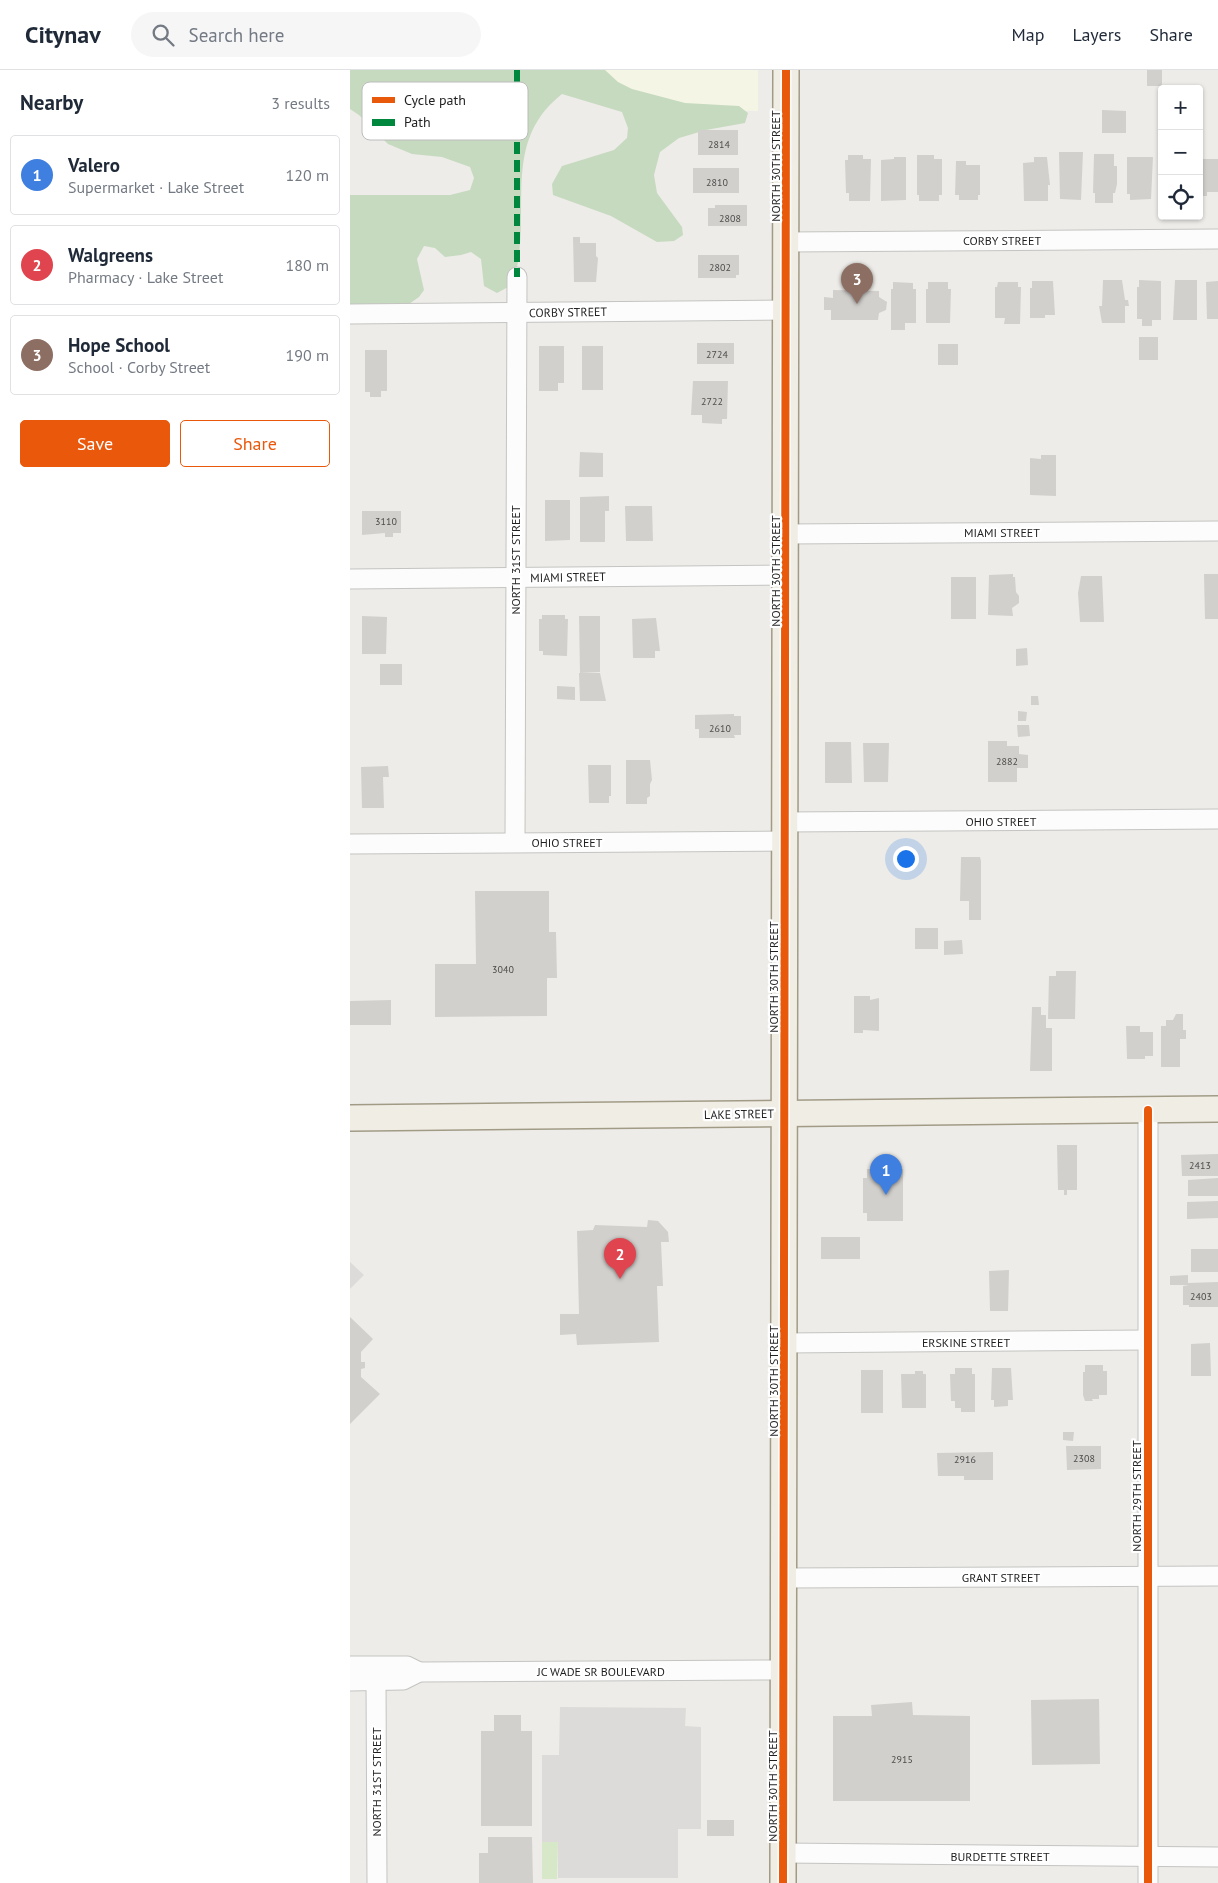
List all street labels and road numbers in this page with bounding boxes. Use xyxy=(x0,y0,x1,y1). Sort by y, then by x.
street label: NORTH 30TH STREET xyxy=(768,110,783,222)
street label: CORBY STREET xyxy=(963,233,1041,248)
street label: CORBY STREET xyxy=(529,304,608,320)
street label: NORTH 31ST STREET xyxy=(508,505,523,615)
street label: NORTH 30TH STREET xyxy=(768,515,783,627)
street label: MIAMI STREET xyxy=(964,525,1040,540)
street label: MIAMI STREET xyxy=(530,569,606,585)
street label: OHIO STREET xyxy=(966,814,1037,829)
street label: OHIO STREET xyxy=(532,835,603,850)
street label: NORTH 30TH STREET xyxy=(766,921,781,1033)
street label: LAKE STREET xyxy=(704,1106,774,1122)
street label: NORTH 30TH STREET xyxy=(766,1325,781,1437)
street label: ERSKINE STREET xyxy=(922,1335,1010,1350)
street label: NORTH 29TH STREET xyxy=(1129,1440,1144,1552)
street label: GRANT STREET xyxy=(962,1570,1041,1585)
street label: JC WADE SR BOULEVARD xyxy=(536,1664,665,1679)
street label: NORTH 31ST STREET xyxy=(369,1727,384,1837)
street label: NORTH 30TH STREET xyxy=(765,1730,780,1842)
street label: BURDETTE STREET xyxy=(950,1849,1050,1864)

